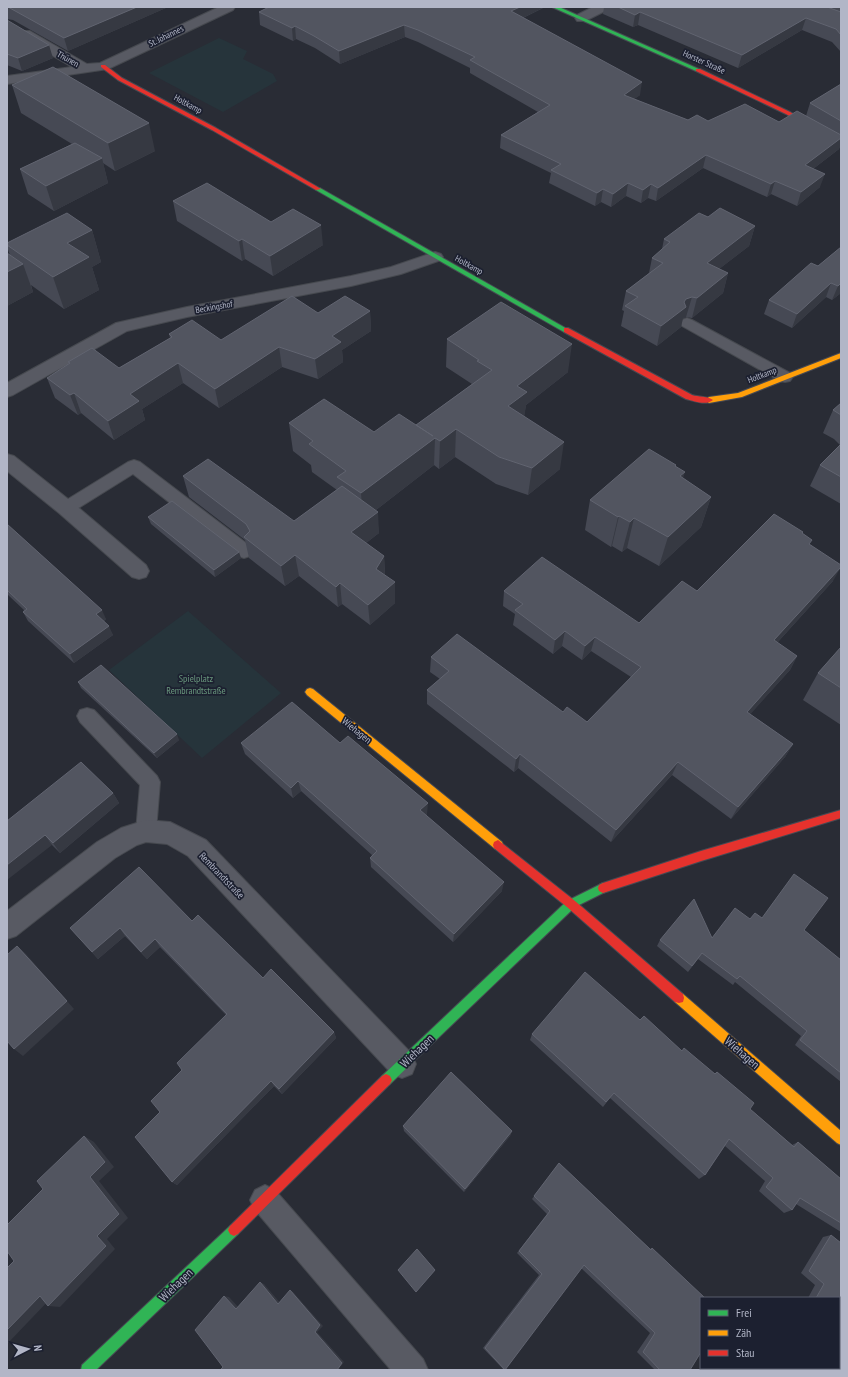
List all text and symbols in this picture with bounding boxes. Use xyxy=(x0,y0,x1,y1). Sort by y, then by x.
street label: St. Johannes xyxy=(147,22,185,49)
street label: Horster Straße xyxy=(681,47,727,76)
street label: Thünen xyxy=(55,48,81,69)
street label: Holtkamp xyxy=(172,92,204,116)
street label: Holtkamp xyxy=(453,252,485,277)
street label: Beckingshof xyxy=(194,298,234,315)
street label: Holtkamp xyxy=(746,364,778,385)
park label: Spielplatz Rembrandtstraße xyxy=(166,672,226,697)
street label: Wiehagen xyxy=(339,715,374,746)
street label: Rembrandtstraße xyxy=(196,849,247,901)
street label: Wiehagen xyxy=(397,1031,437,1070)
street label: Wiehagen xyxy=(722,1033,763,1072)
street label: Wiehagen xyxy=(156,1265,196,1304)
legend xyxy=(700,1297,840,1369)
text: Frei xyxy=(736,1305,752,1320)
text: Zäh xyxy=(736,1325,751,1340)
north arrow xyxy=(8,1329,48,1369)
text: N xyxy=(31,1344,45,1352)
text: Stau xyxy=(736,1345,754,1360)

